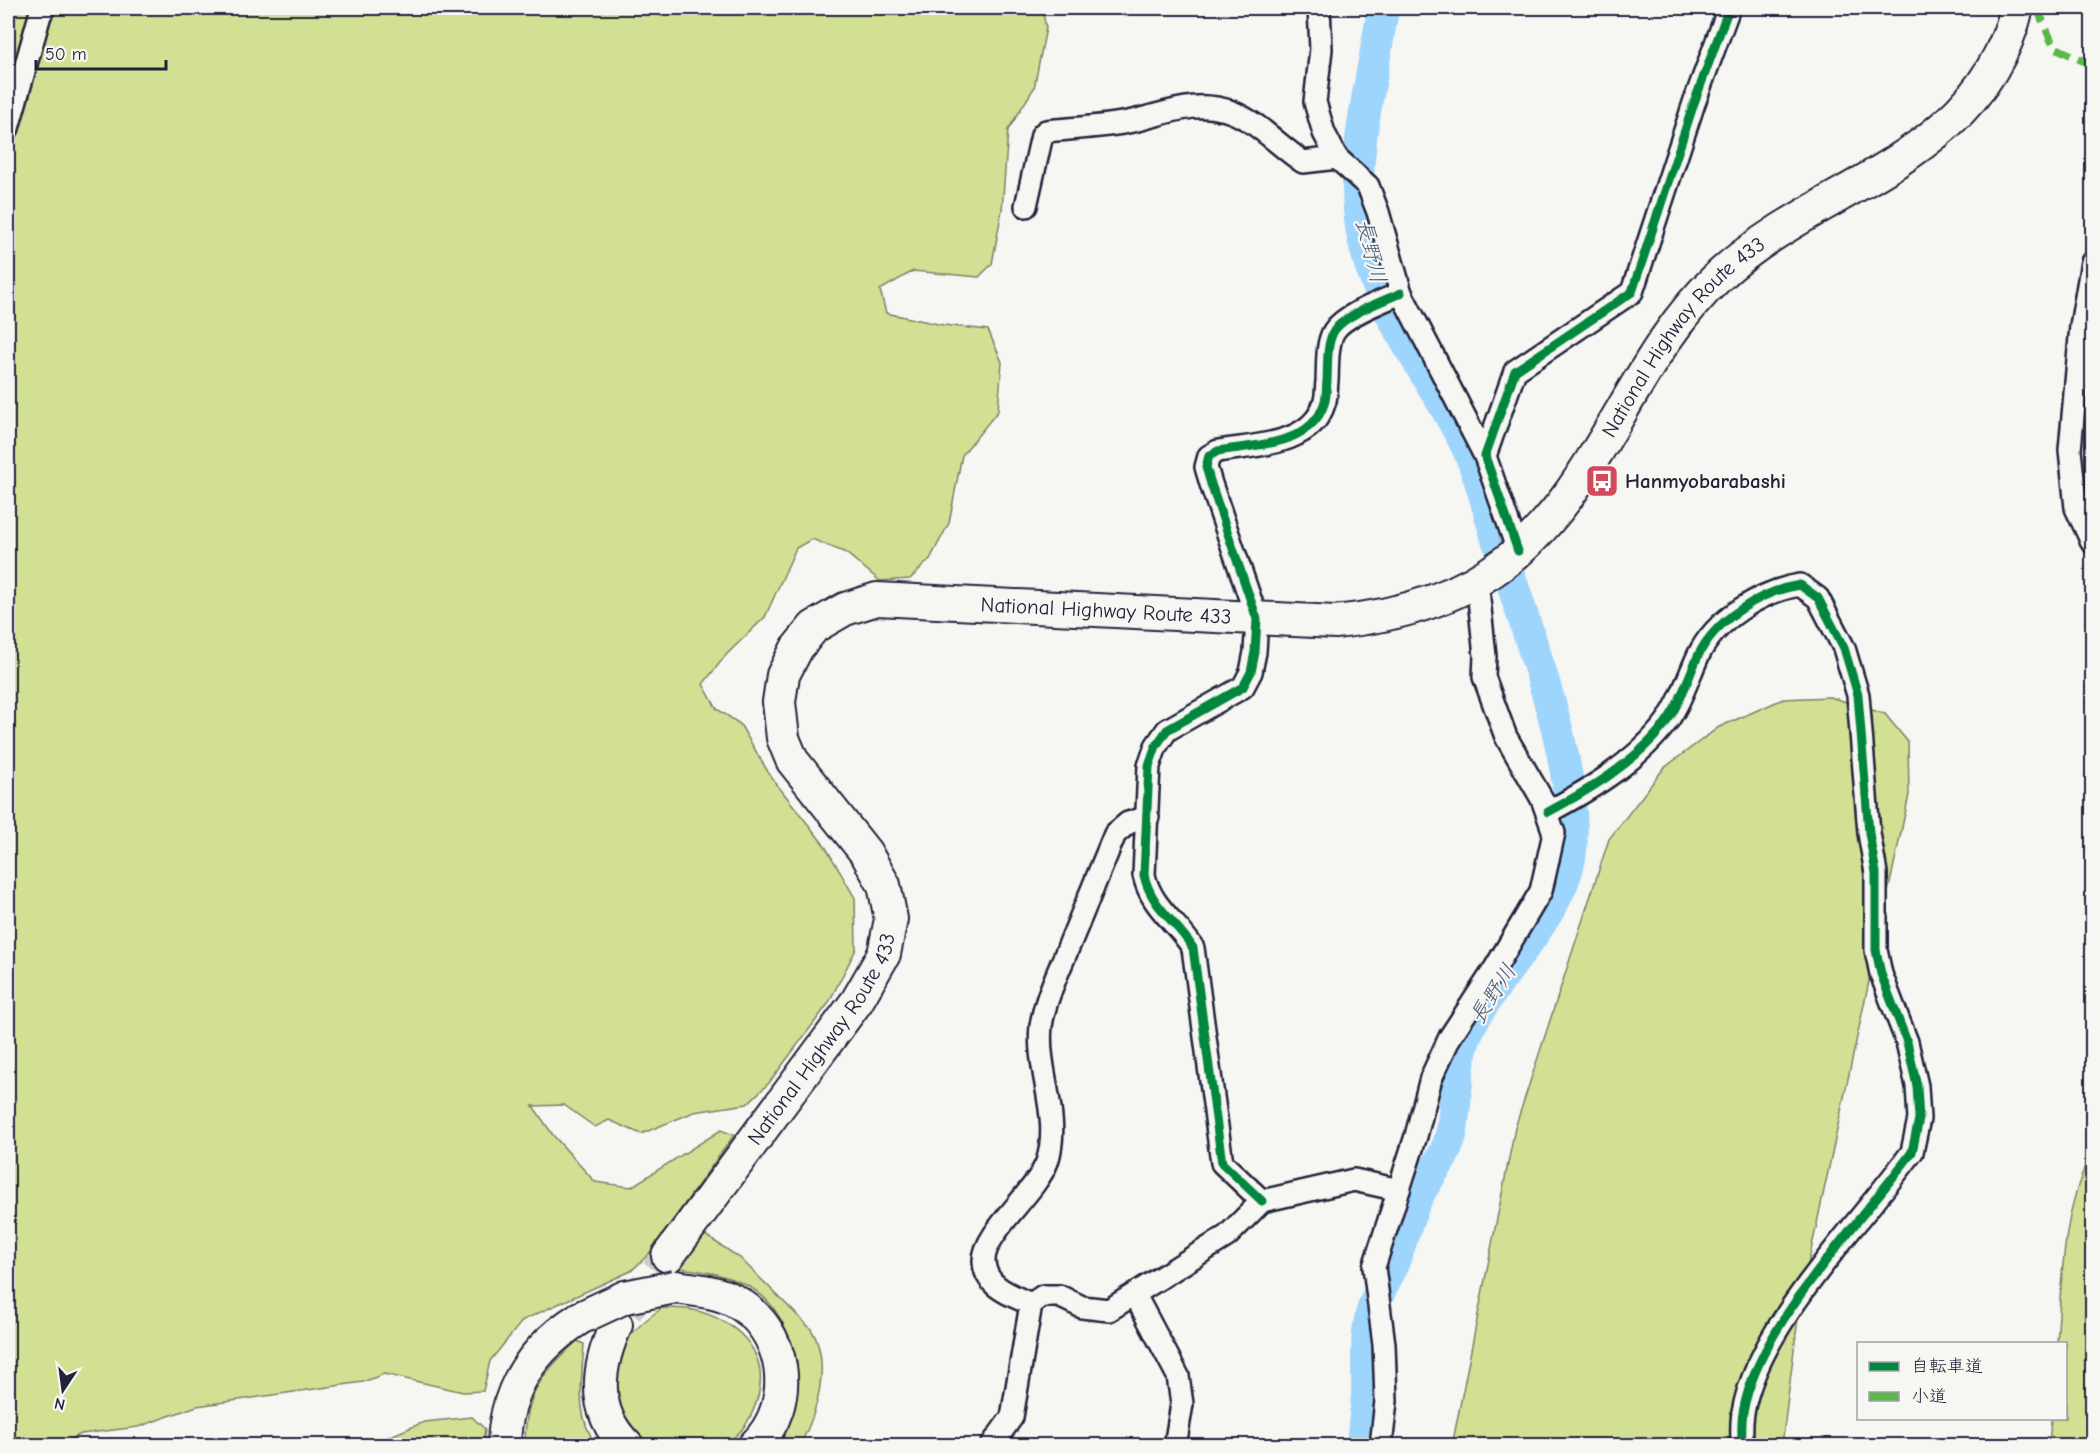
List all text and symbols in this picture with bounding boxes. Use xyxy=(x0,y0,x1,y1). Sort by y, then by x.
scale bar xyxy=(36,33,166,71)
text: 50 m xyxy=(45,44,87,65)
water label: 長野川 xyxy=(1350,216,1392,286)
street label: National Highway Route 433 xyxy=(1597,232,1769,442)
bus stop icon: Hanmyobarabashi xyxy=(1584,463,1620,499)
place label: Hanmyobarabashi xyxy=(1625,469,1786,493)
street label: National Highway Route 433 xyxy=(980,592,1232,629)
street label: National Highway Route 433 xyxy=(743,931,900,1149)
water label: 長野川 xyxy=(1464,959,1522,1029)
legend xyxy=(1857,1342,2067,1420)
text: 自転車道 xyxy=(1911,1356,1983,1377)
north arrow xyxy=(33,1360,93,1420)
text: 小道 xyxy=(1911,1386,1947,1407)
text: N xyxy=(53,1394,67,1414)

